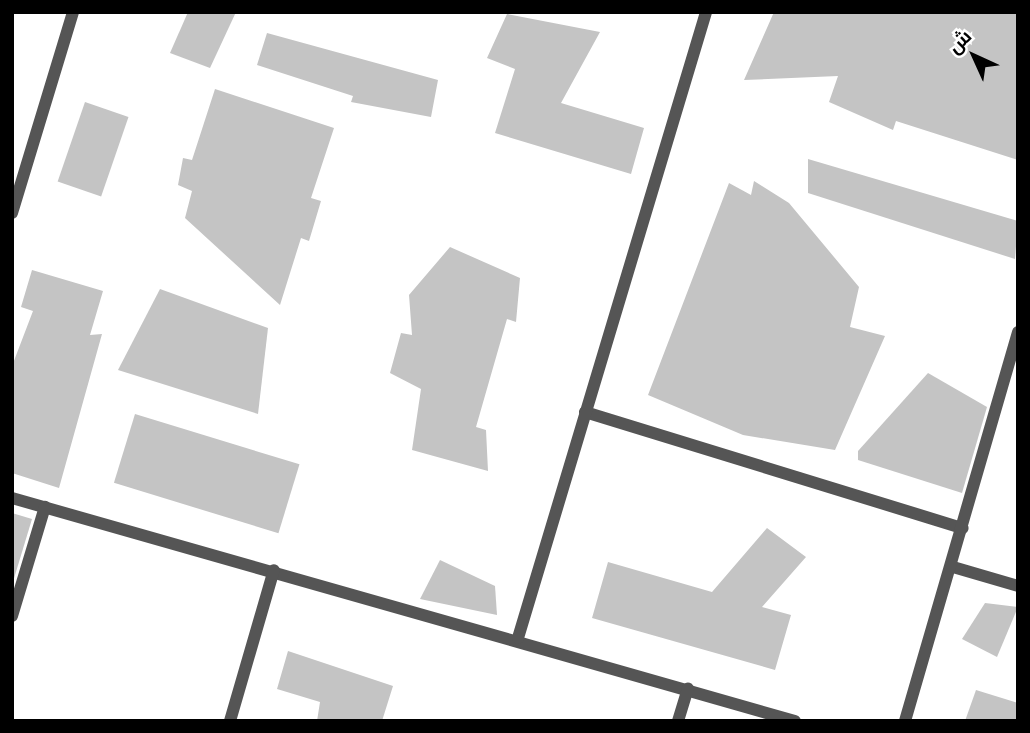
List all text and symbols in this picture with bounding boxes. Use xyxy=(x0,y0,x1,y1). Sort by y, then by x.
north arrow xyxy=(939,21,1009,91)
text: ش xyxy=(941,23,977,59)

